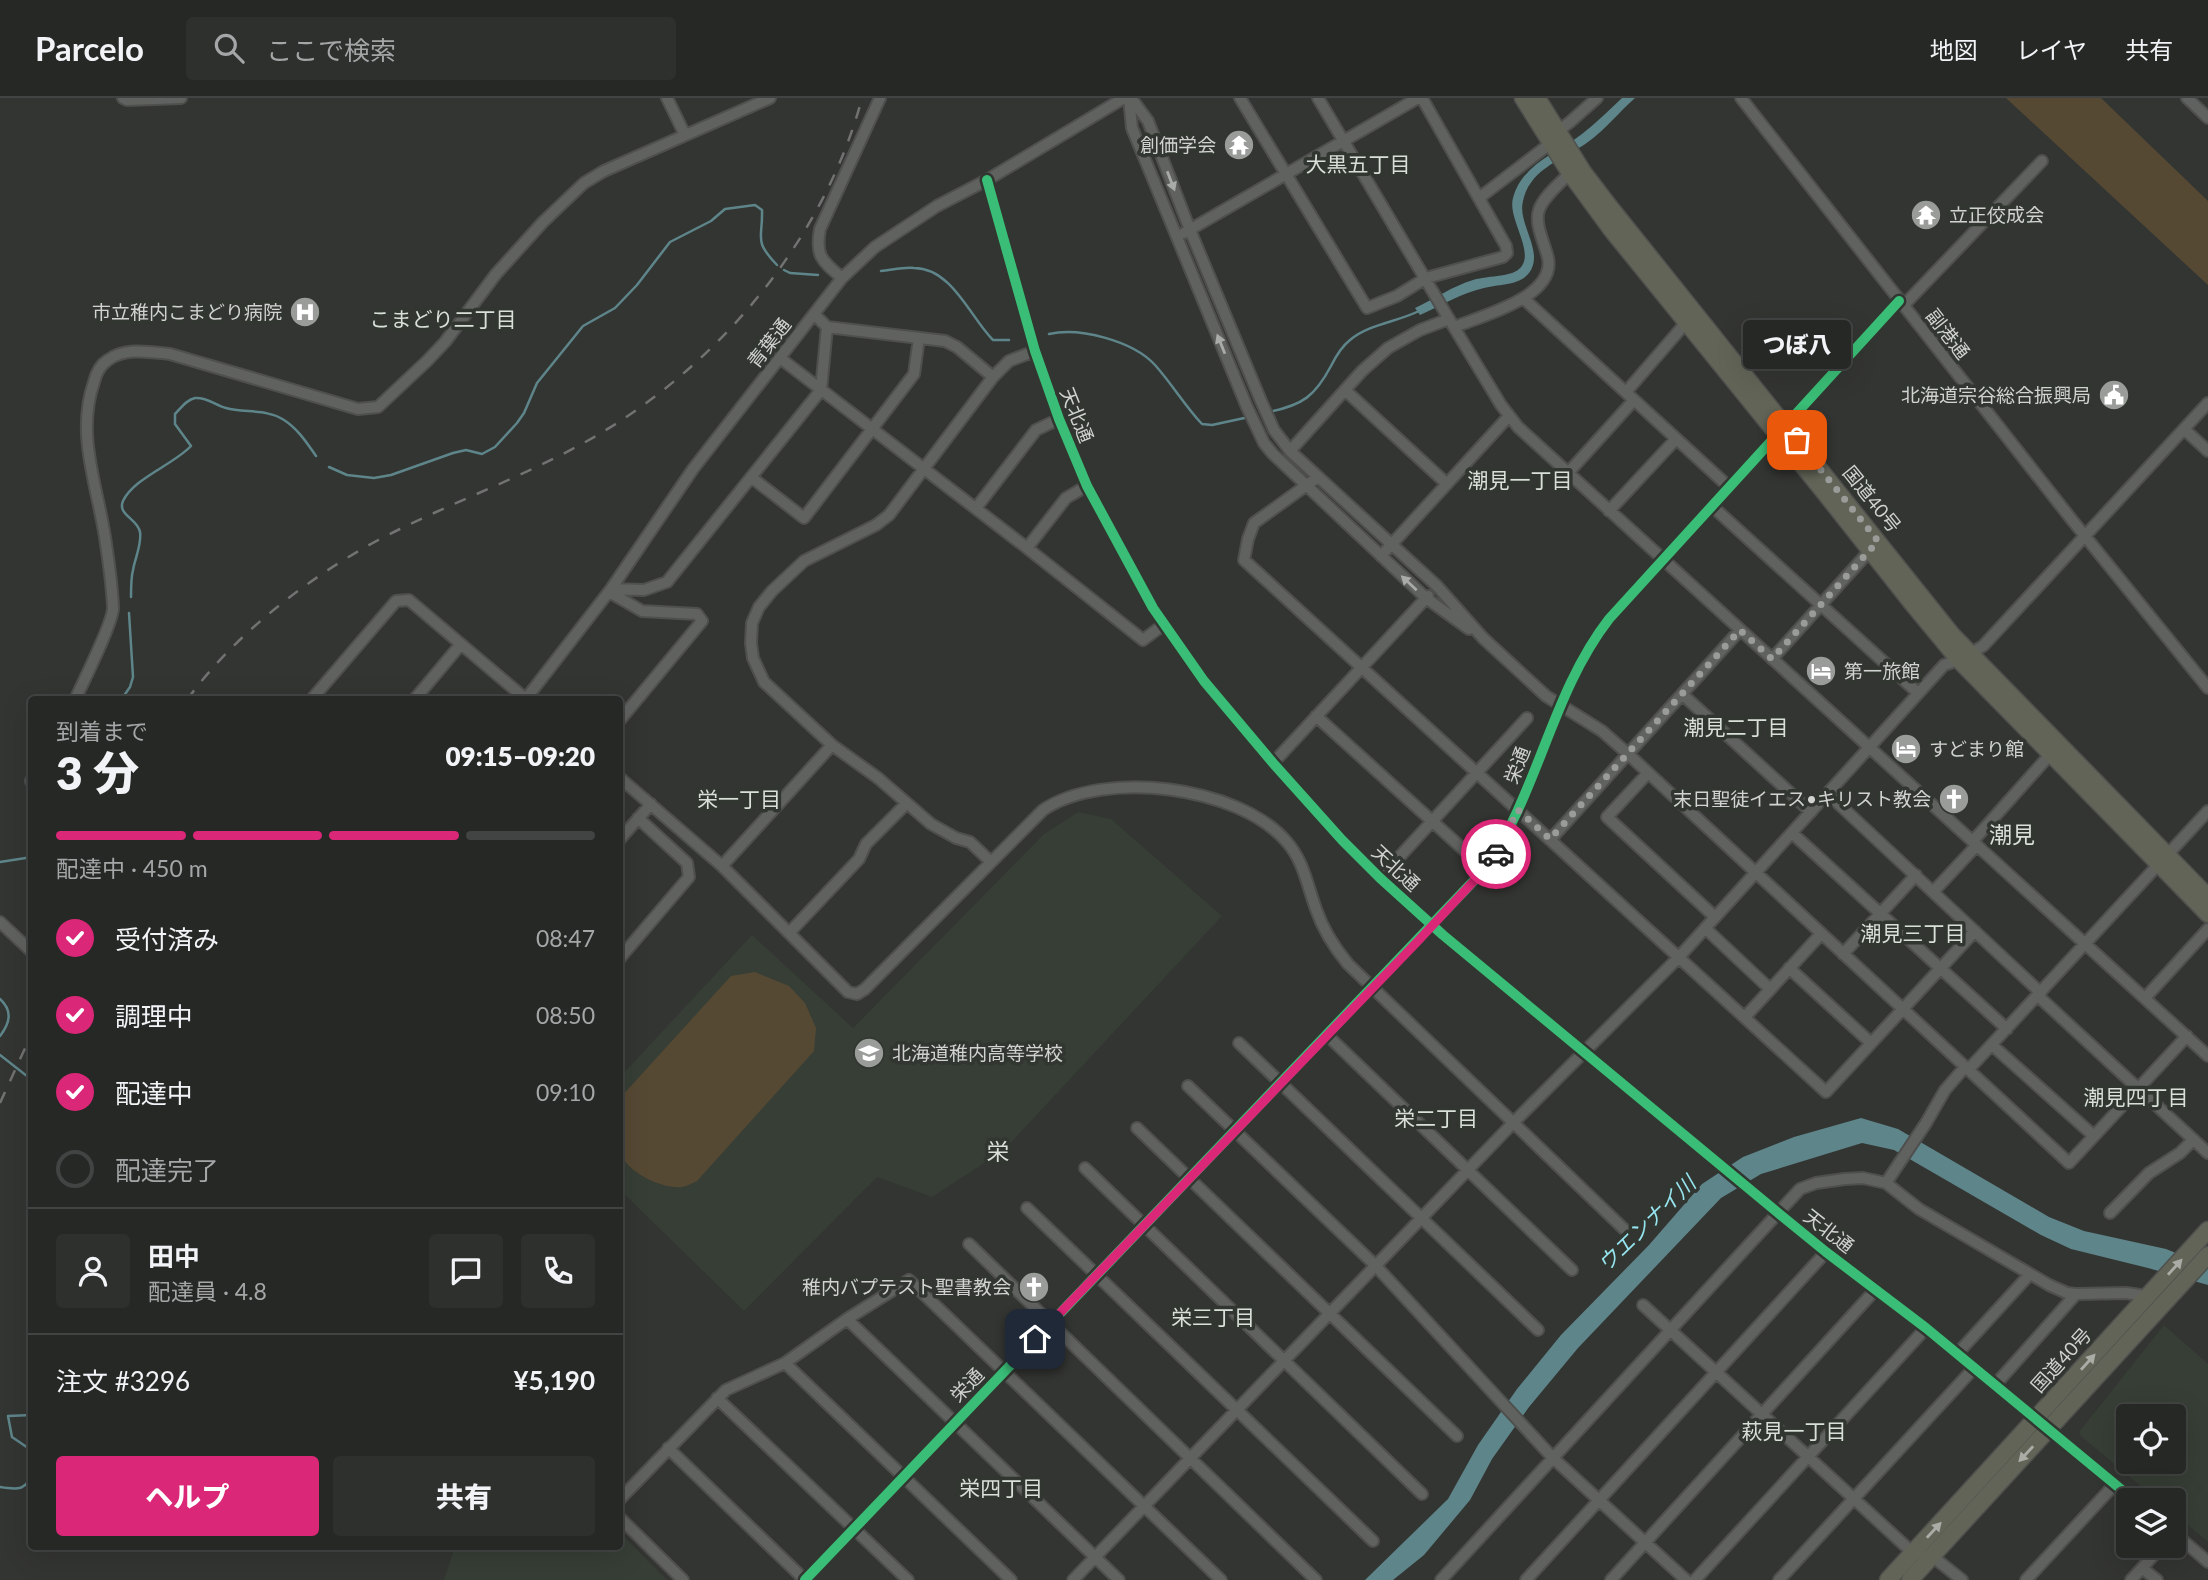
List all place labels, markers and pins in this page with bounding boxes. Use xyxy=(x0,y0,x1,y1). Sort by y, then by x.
temple icon: 創価学会 xyxy=(1222,128,1256,162)
place label: 創価学会 xyxy=(1140,133,1216,156)
temple icon: 立正佼成会 xyxy=(1909,198,1943,232)
place label: 立正佼成会 xyxy=(1949,203,2044,226)
hospital icon: 市立稚内こまどり病院 xyxy=(288,295,322,329)
place label: 市立稚内こまどり病院 xyxy=(92,300,282,323)
callout: つぼ八 xyxy=(1743,321,1851,370)
public building icon: 北海道宗谷総合振興局 xyxy=(2097,378,2131,412)
place label: 北海道宗谷総合振興局 xyxy=(1901,383,2091,406)
pin xyxy=(1767,410,1827,470)
hotel icon: 第一旅館 xyxy=(1804,654,1838,688)
place label: 第一旅館 xyxy=(1844,659,1920,682)
hotel icon: すどまり館 xyxy=(1889,732,1923,766)
place label: すどまり館 xyxy=(1929,737,2024,760)
church icon: 末日聖徒イエス•キリスト教会 xyxy=(1937,782,1971,816)
place label: 末日聖徒イエス•キリスト教会 xyxy=(1673,787,1931,810)
school or university icon: 北海道稚内高等学校 xyxy=(852,1036,886,1070)
place label: 北海道稚内高等学校 xyxy=(892,1041,1063,1064)
church icon: 稚内バプテスト聖書教会 xyxy=(1017,1270,1051,1304)
place label: 稚内バプテスト聖書教会 xyxy=(802,1275,1011,1298)
pin xyxy=(1005,1309,1065,1369)

